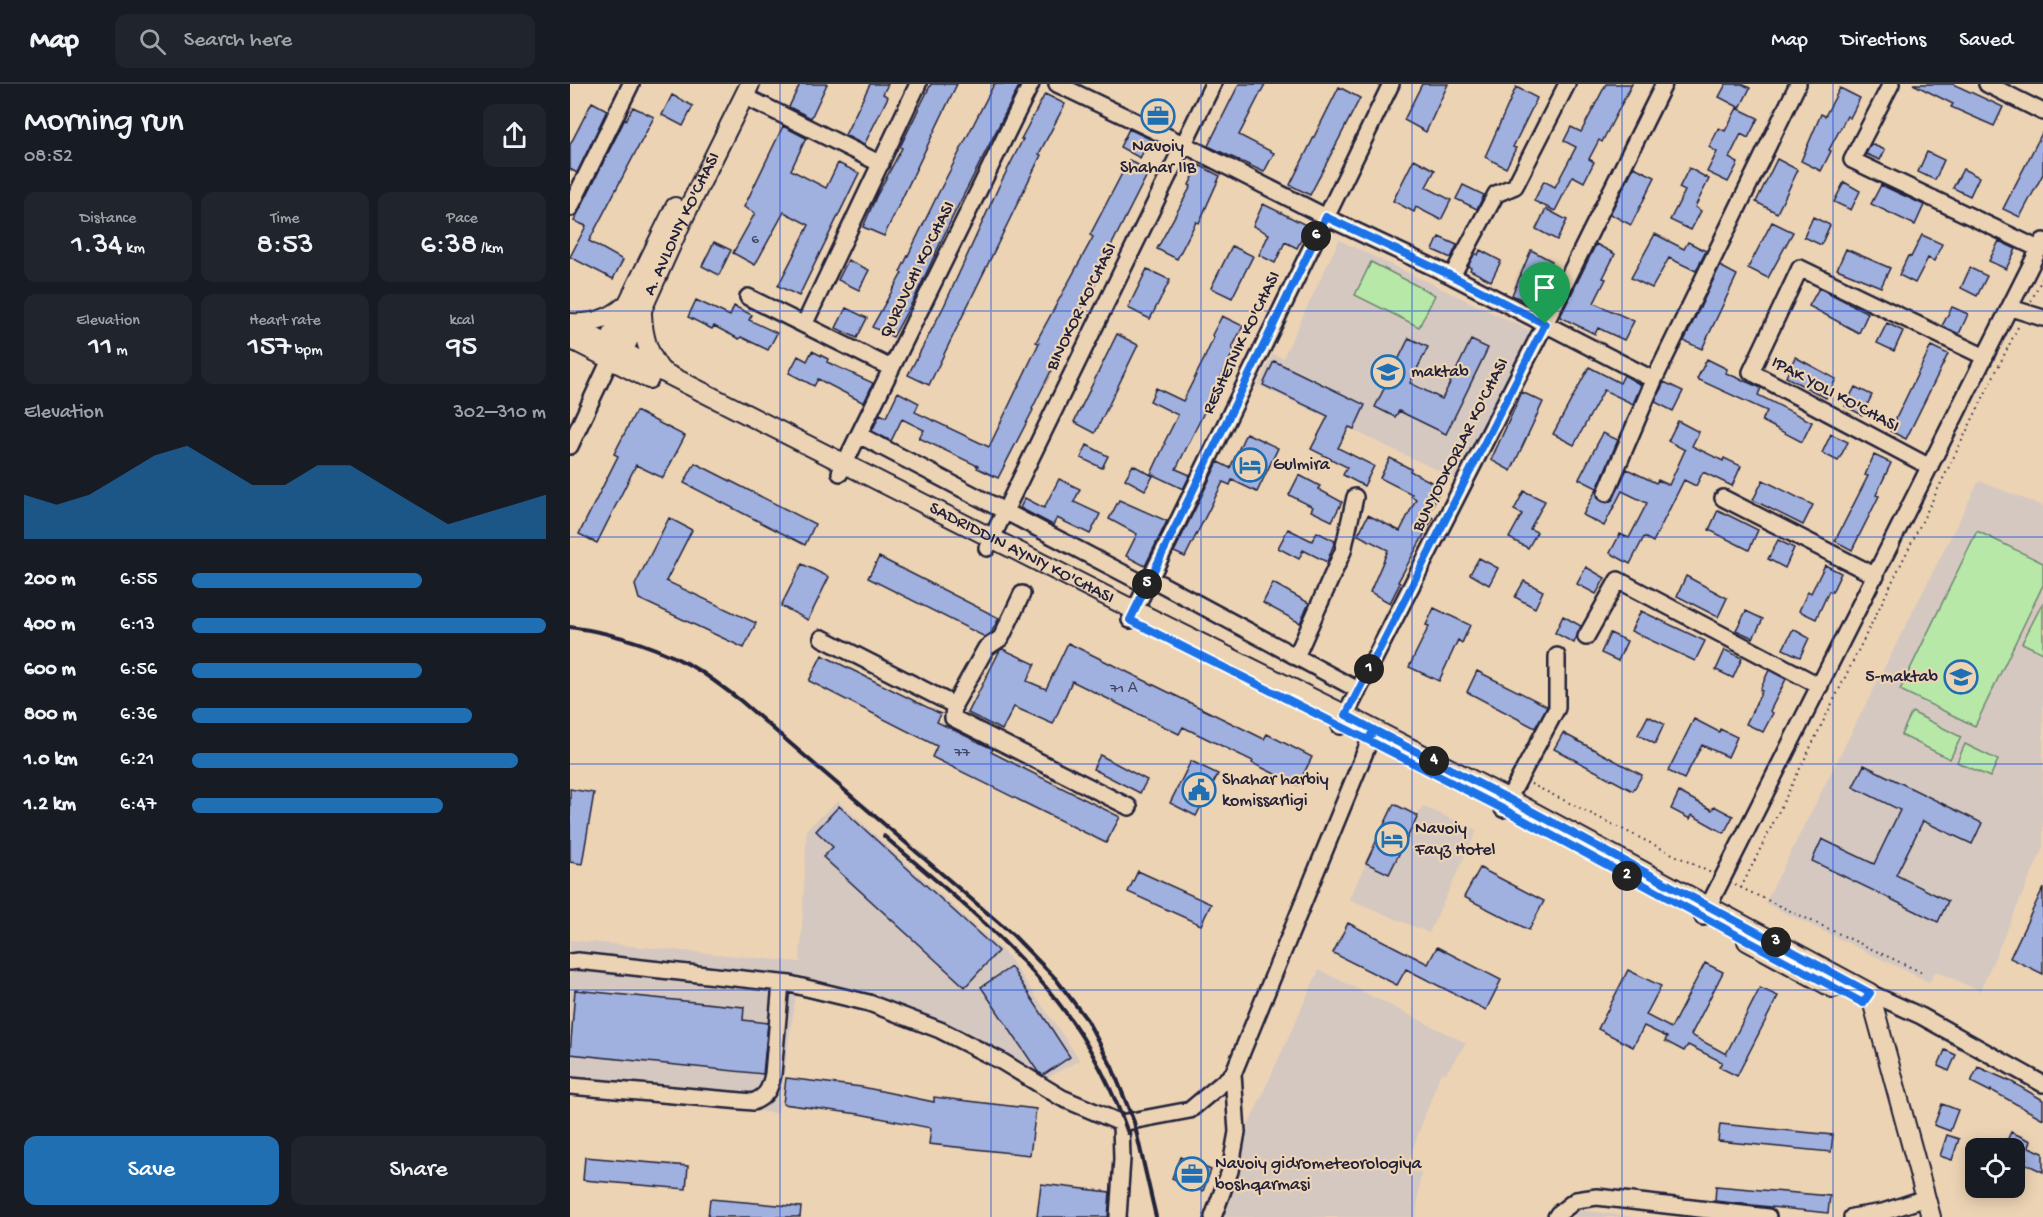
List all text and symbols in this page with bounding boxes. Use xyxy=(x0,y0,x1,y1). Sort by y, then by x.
search box xyxy=(115,14,535,68)
text: Map xyxy=(30,25,79,58)
icon: search xyxy=(136,25,169,58)
text: Search here xyxy=(184,28,292,54)
text: Map xyxy=(1771,29,1808,54)
text: Directions xyxy=(1841,29,1926,54)
text: Saved xyxy=(1959,29,2013,54)
office icon: Navoiy Shahar IIB xyxy=(1140,98,1176,134)
text: Morning run xyxy=(24,104,184,142)
button: share xyxy=(483,104,546,167)
place label: Navoiy Shahar IIB xyxy=(1120,137,1197,179)
text: 08:52 xyxy=(24,146,73,169)
street label: A. AVLONIY KO'CHASI xyxy=(639,149,725,299)
street label: QURUVCHI KO'CHASI xyxy=(876,198,960,342)
text: Distance xyxy=(80,210,136,229)
text: Time xyxy=(270,210,300,229)
text: Pace xyxy=(446,210,478,229)
pin: 6 xyxy=(1301,221,1331,251)
text: 6 xyxy=(1312,226,1320,245)
text: 1.34 xyxy=(71,229,123,264)
text: 8:53 xyxy=(256,229,314,264)
text: 6:38 xyxy=(421,229,477,264)
house number: 6 xyxy=(751,231,759,249)
text: km xyxy=(123,240,145,259)
text: /km xyxy=(477,240,503,259)
street label: BINOKOR KO'CHASI xyxy=(1042,240,1122,375)
pin xyxy=(1519,262,1570,324)
street label: RESHETNIK KO'CHASI xyxy=(1198,268,1286,418)
icon: arrive xyxy=(1528,271,1561,304)
text: Elevation xyxy=(76,312,140,331)
text: Heart rate xyxy=(249,312,321,331)
text: kcal xyxy=(450,312,474,331)
text: 11 xyxy=(88,331,113,366)
text: 157 xyxy=(248,331,291,366)
text: 95 xyxy=(447,331,477,366)
text: m xyxy=(113,342,128,361)
text: bpm xyxy=(291,342,322,361)
street label: IPAK YOLI KO'CHASI xyxy=(1767,352,1903,438)
school or university icon: maktab xyxy=(1370,354,1406,390)
street label: BUNYODKORLAR KO'CHASI xyxy=(1408,355,1514,536)
place label: maktab xyxy=(1411,362,1469,383)
text: Elevation xyxy=(24,402,104,425)
text: 302–310 m xyxy=(453,402,546,425)
hotel icon: Gulmira xyxy=(1232,447,1268,483)
place label: Gulmira xyxy=(1273,455,1331,476)
street label: SADRIDDIN AYNIY KO'CHASI xyxy=(926,498,1118,609)
text: 200 m xyxy=(24,569,75,592)
text: 6:55 xyxy=(120,569,157,592)
pin: 5 xyxy=(1132,569,1162,599)
text: 5 xyxy=(1143,574,1151,593)
text: 400 m xyxy=(24,614,75,637)
text: 6:13 xyxy=(120,614,155,637)
pin: 1 xyxy=(1354,654,1384,684)
text: 600 m xyxy=(24,659,76,682)
text: 6:56 xyxy=(120,659,157,682)
text: 1 xyxy=(1366,659,1372,678)
school or university icon: 5-maktab xyxy=(1943,659,1979,695)
place label: 5-maktab xyxy=(1865,667,1938,688)
house number: 71 А xyxy=(1109,680,1138,698)
text: 800 m xyxy=(24,704,77,727)
text: 6:36 xyxy=(120,704,157,727)
house number: 77 xyxy=(953,744,971,762)
pin: 4 xyxy=(1419,746,1449,776)
text: 1.0 km xyxy=(24,749,78,772)
text: 6:21 xyxy=(120,749,154,772)
text: 4 xyxy=(1430,751,1438,770)
place label: Shahar harbiy komissarligi xyxy=(1222,770,1329,812)
public building icon: Shahar harbiy komissarligi xyxy=(1181,772,1217,808)
text: 1.2 km xyxy=(24,794,76,817)
text: 6:47 xyxy=(120,794,156,817)
place label: Navoiy Fayz Hotel xyxy=(1414,819,1496,861)
hotel icon: Navoiy Fayz Hotel xyxy=(1374,821,1410,857)
pin: 2 xyxy=(1612,861,1642,891)
text: 2 xyxy=(1623,866,1631,885)
pin: 3 xyxy=(1761,927,1791,957)
text: 3 xyxy=(1772,932,1780,951)
button: Save xyxy=(24,1136,279,1205)
button: Share xyxy=(291,1136,546,1205)
map controls xyxy=(1965,1138,2025,1198)
button: locate xyxy=(1965,1138,2025,1198)
place label: Navoiy gidrometeorologiya boshqarmasi xyxy=(1215,1154,1423,1196)
office icon: Navoiy gidrometeorologiya boshqarmasi xyxy=(1174,1156,1210,1192)

